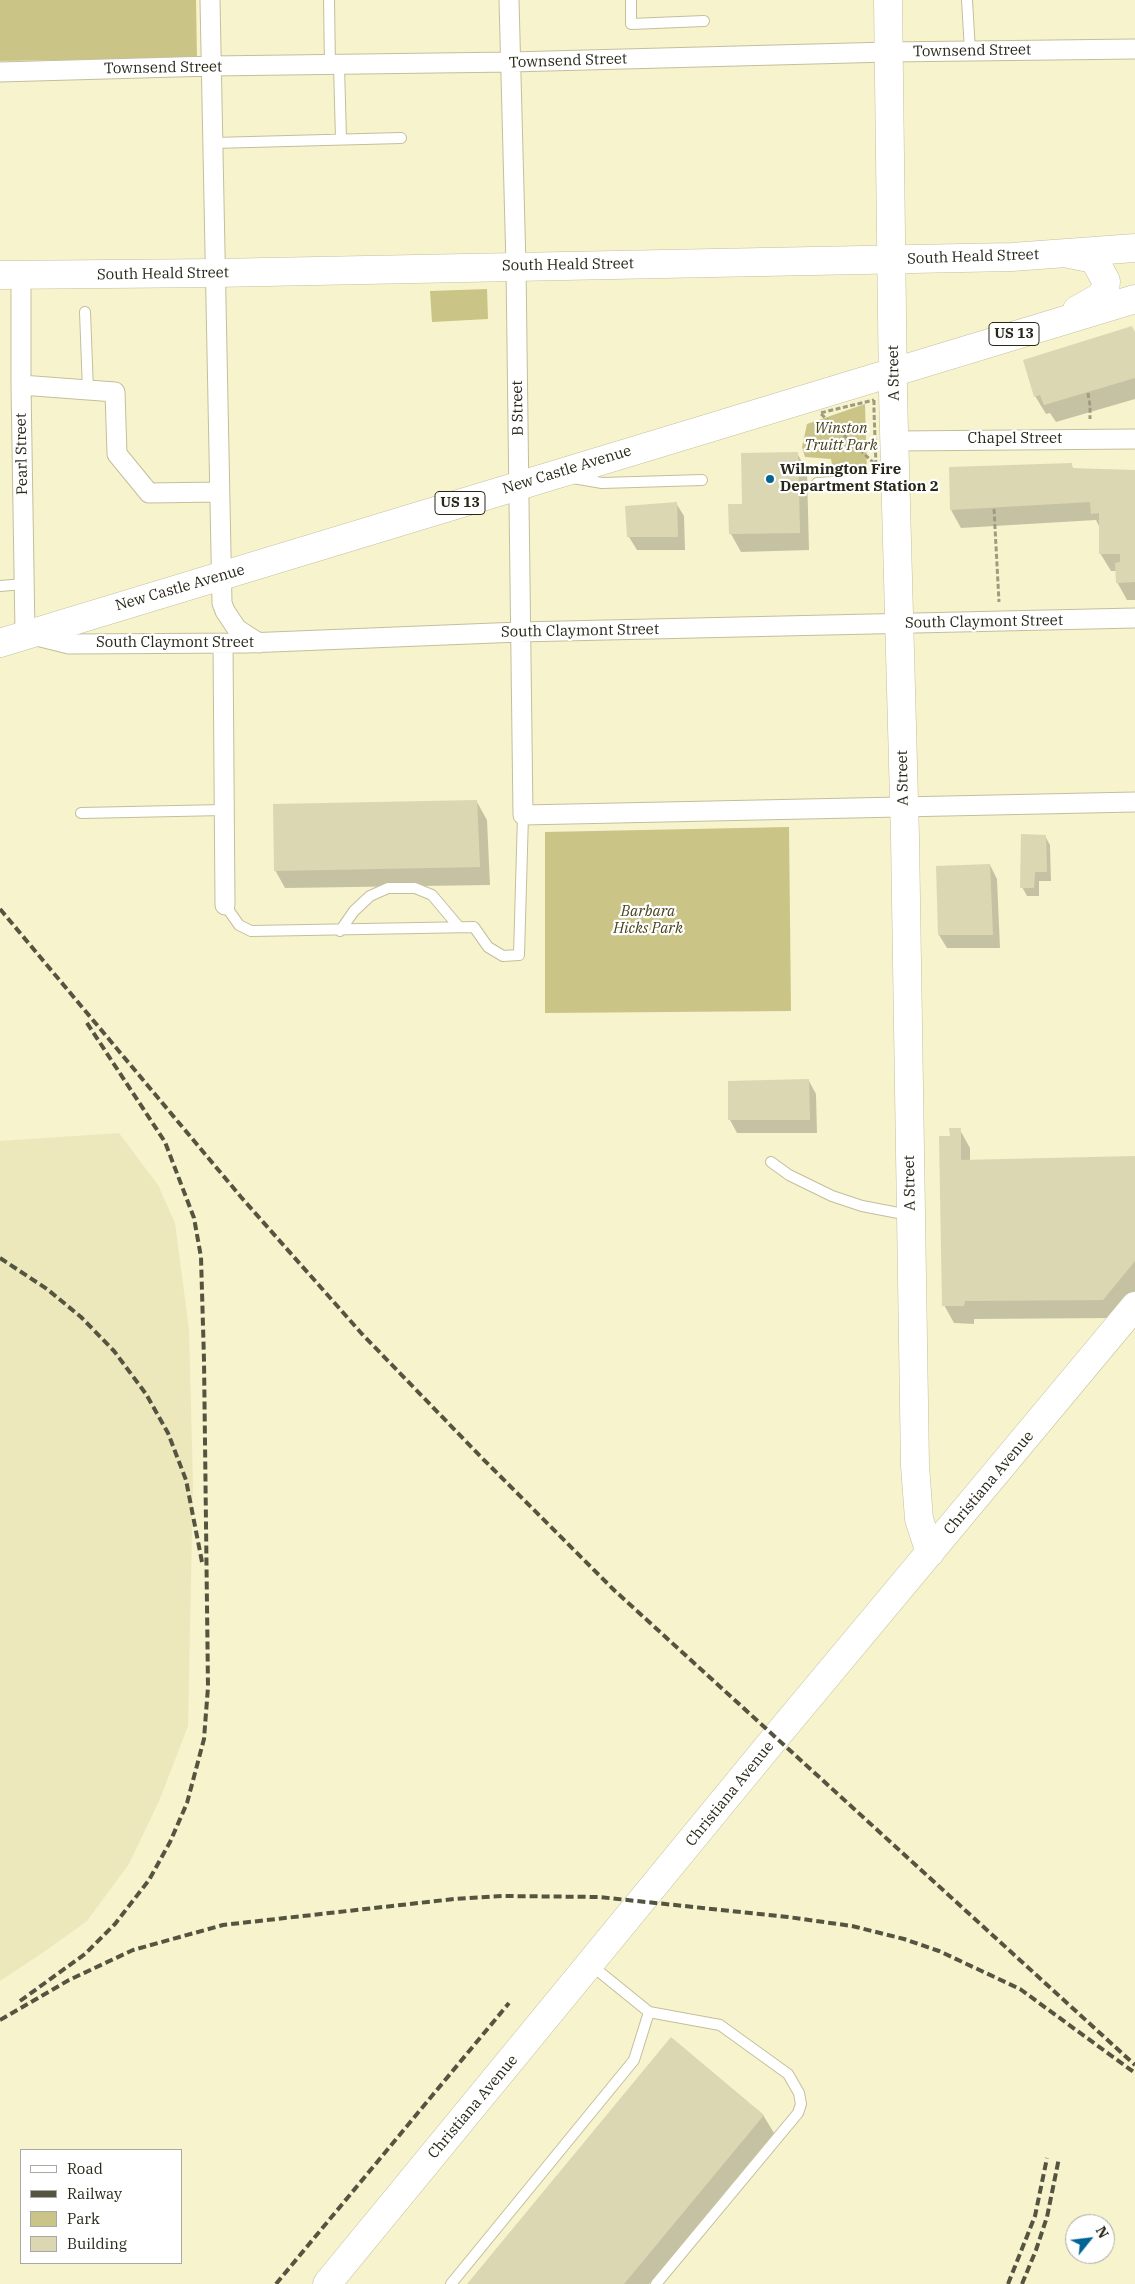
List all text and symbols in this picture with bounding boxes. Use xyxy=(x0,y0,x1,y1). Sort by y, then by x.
street label: Townsend Street xyxy=(913,41,1031,61)
street label: Townsend Street xyxy=(509,50,627,72)
street label: Townsend Street xyxy=(104,58,222,78)
street label: South Heald Street xyxy=(907,246,1039,268)
street label: South Heald Street xyxy=(502,255,634,275)
street label: South Heald Street xyxy=(97,264,229,284)
road number: US 13 xyxy=(989,322,1039,346)
street label: A Street xyxy=(885,345,903,401)
street label: B Street xyxy=(509,380,527,436)
street label: Pearl Street xyxy=(12,413,32,495)
park label: Winston Truitt Park xyxy=(804,420,878,455)
street label: Chapel Street xyxy=(968,430,1062,448)
street label: New Castle Avenue xyxy=(500,442,634,498)
place label: Wilmington Fire Department Station 2 xyxy=(780,461,939,496)
marker: Wilmington Fire Department Station 2 xyxy=(764,473,776,485)
road number: US 13 xyxy=(435,492,485,514)
street label: New Castle Avenue xyxy=(113,561,247,615)
street label: South Claymont Street xyxy=(905,612,1063,632)
street label: South Claymont Street xyxy=(501,621,659,641)
street label: South Claymont Street xyxy=(96,634,254,652)
street label: A Street xyxy=(894,750,912,806)
park label: Barbara Hicks Park xyxy=(613,903,683,938)
street label: A Street xyxy=(901,1155,919,1211)
street label: Christiana Avenue xyxy=(940,1427,1038,1539)
street label: Christiana Avenue xyxy=(682,1738,778,1850)
street label: Christiana Avenue xyxy=(424,2051,522,2163)
legend xyxy=(20,2149,182,2264)
text: Road xyxy=(67,2159,103,2178)
text: Railway xyxy=(67,2184,122,2203)
text: Park xyxy=(67,2209,100,2228)
north arrow xyxy=(1065,2214,1115,2264)
text: N xyxy=(1092,2223,1113,2241)
text: Building xyxy=(67,2234,127,2253)

